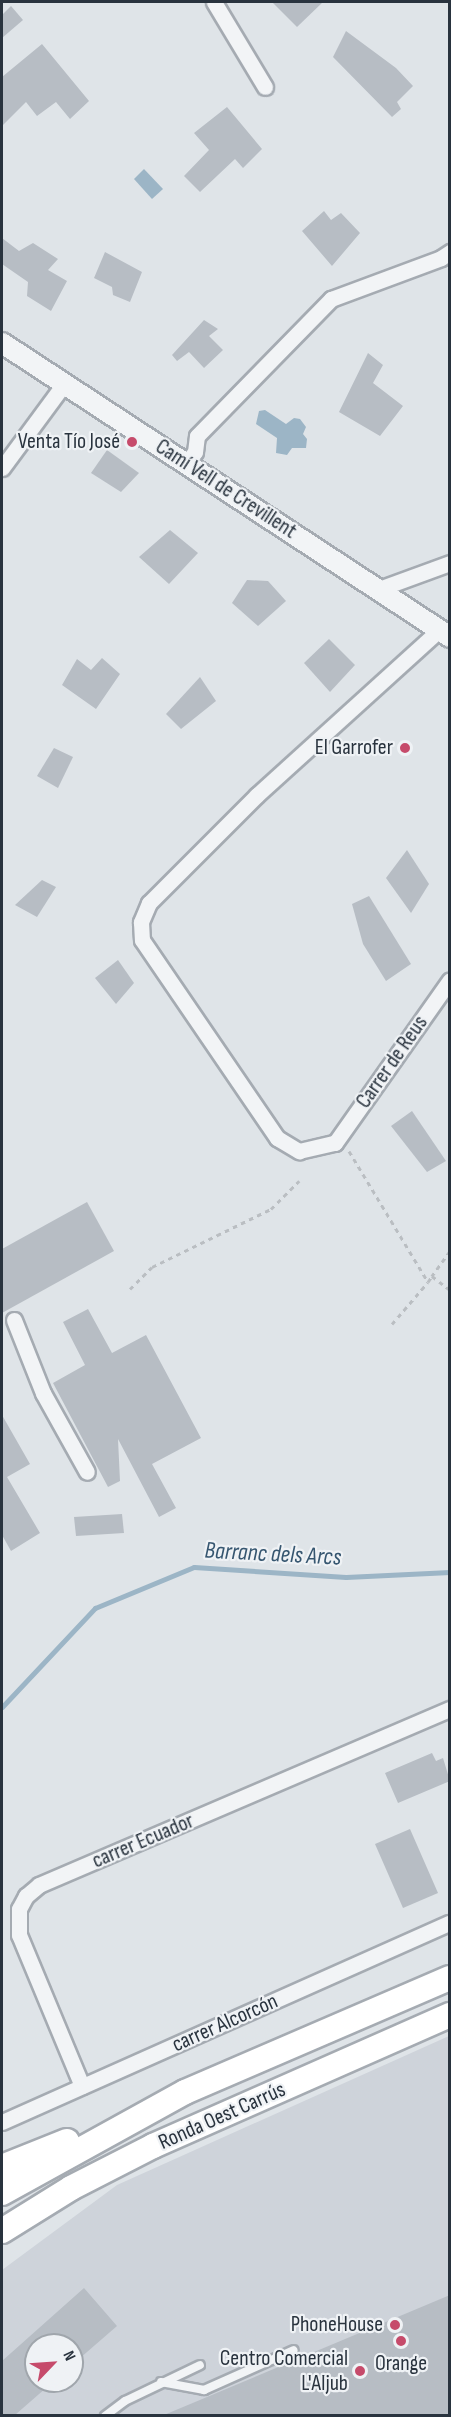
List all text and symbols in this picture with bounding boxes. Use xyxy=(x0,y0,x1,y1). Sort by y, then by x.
place label: Venta Tío José xyxy=(18,429,120,455)
street label: Camí Vell de Crevillent xyxy=(151,434,301,544)
marker: Venta Tío José xyxy=(125,435,139,449)
place label: El Garrofer xyxy=(315,735,393,761)
marker: El Garrofer xyxy=(398,741,412,755)
street label: Carrer de Reus xyxy=(350,1011,434,1113)
water label: Barranc dels Arcs xyxy=(204,1536,342,1572)
street label: carrer Ecuador xyxy=(88,1808,198,1874)
street label: carrer Alcorcón xyxy=(168,1988,282,2058)
street label: Ronda Oest Carrús xyxy=(155,2076,289,2156)
place label: PhoneHouse xyxy=(291,2312,383,2338)
marker: PhoneHouse xyxy=(388,2318,402,2332)
north arrow xyxy=(24,2333,84,2393)
marker: Orange xyxy=(394,2334,408,2348)
place label: Centro Comercial L'Aljub xyxy=(220,2345,348,2396)
text: N xyxy=(59,2348,79,2364)
place label: Orange xyxy=(375,2351,427,2377)
marker: Centro Comercial L'Aljub xyxy=(353,2364,367,2378)

